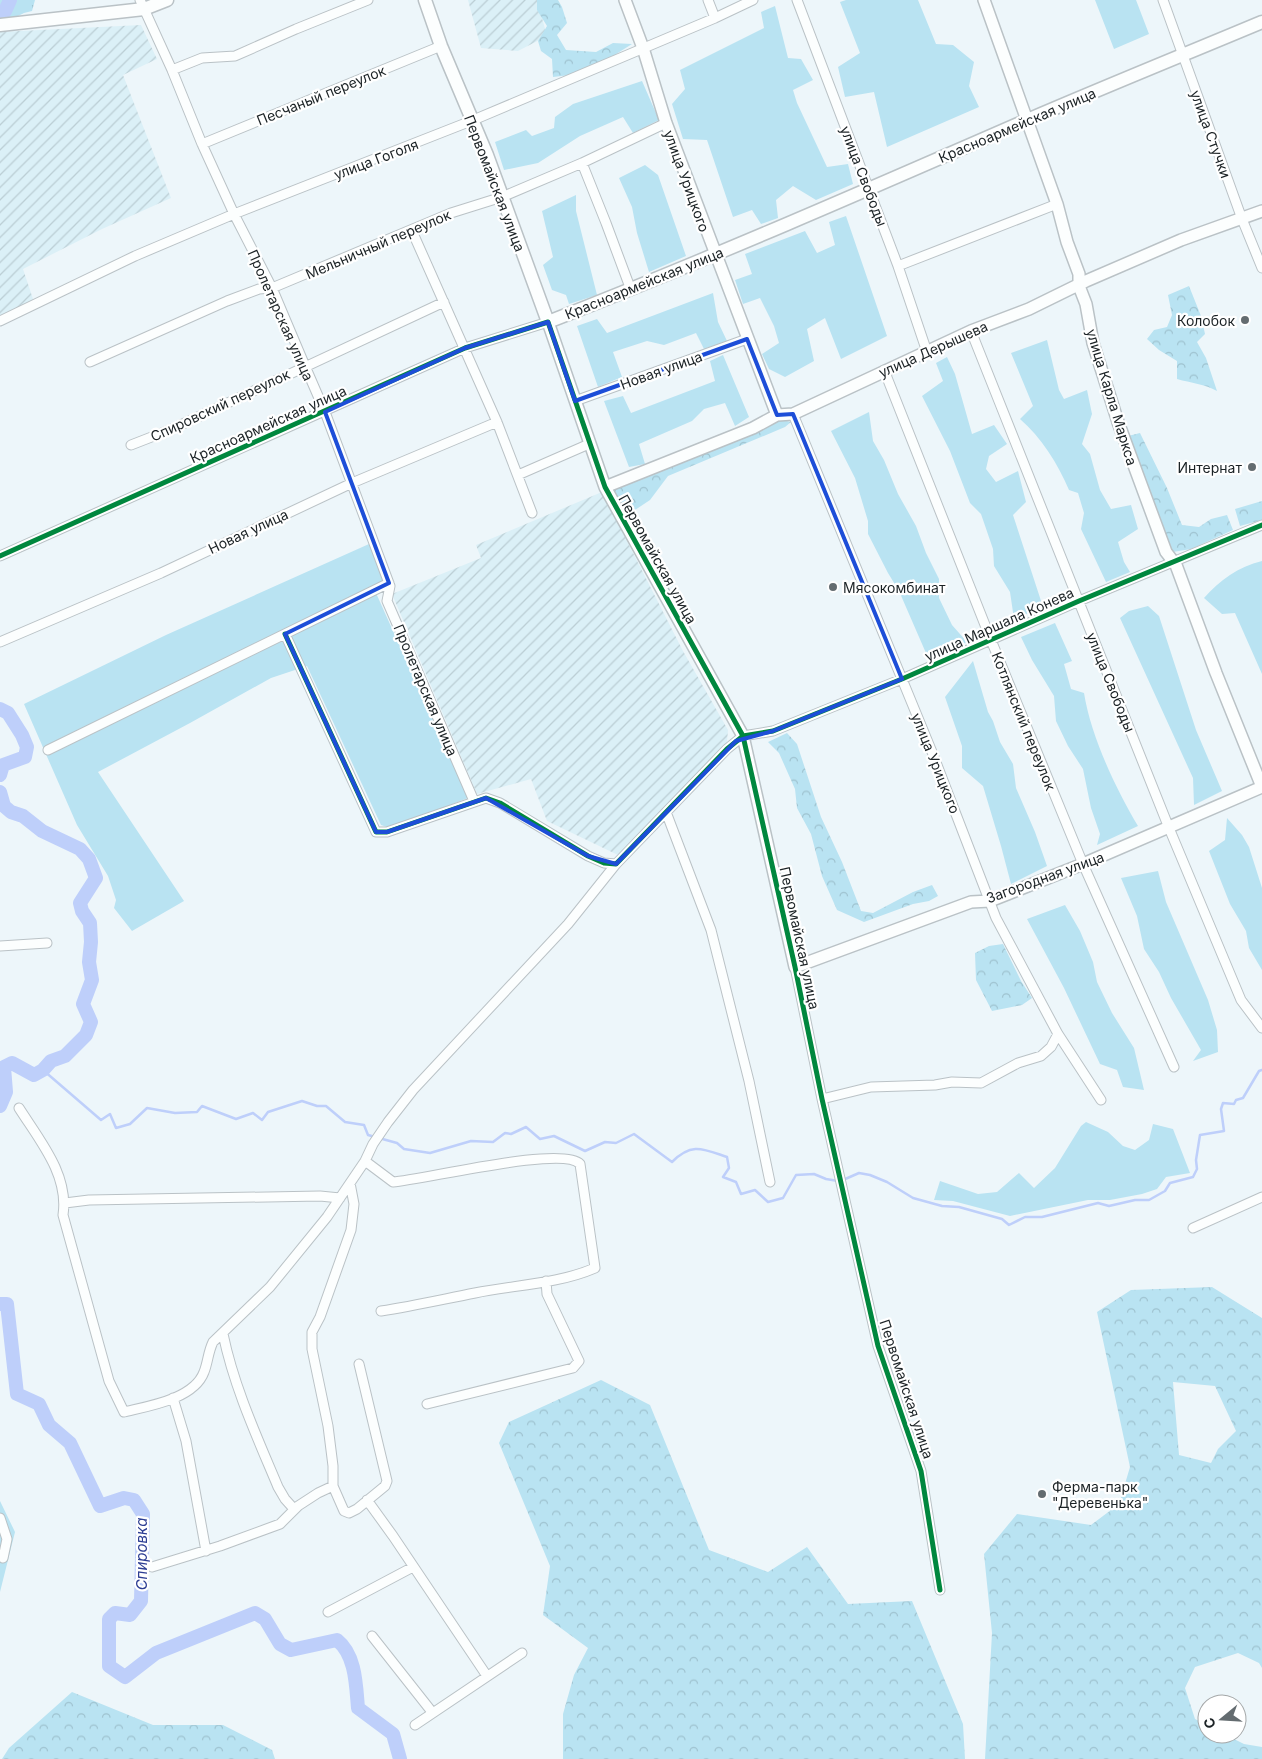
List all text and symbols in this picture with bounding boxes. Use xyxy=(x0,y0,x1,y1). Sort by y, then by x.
street label: Песчаный переулок xyxy=(254,61,388,129)
street label: Красноармейская улица xyxy=(936,84,1098,166)
street label: улица Стучки xyxy=(1187,88,1235,180)
street label: Первомайская улица xyxy=(461,112,529,254)
street label: улица Свободы xyxy=(837,123,891,229)
street label: улица Урицкого xyxy=(661,128,713,234)
street label: улица Гоголя xyxy=(331,135,421,183)
street label: Мельничный переулок xyxy=(303,205,454,282)
street label: Красноармейская улица xyxy=(562,243,726,323)
street label: Пролетарская улица xyxy=(244,247,318,383)
place label: Колобок xyxy=(1177,312,1235,329)
marker: Колобок xyxy=(1239,314,1251,326)
street label: улица Дерышева xyxy=(876,317,990,381)
street label: улица Карла Маркса xyxy=(1083,327,1141,467)
street label: Новая улица xyxy=(618,347,704,393)
street label: Спировский переулок xyxy=(148,365,293,445)
street label: Красноармейская улица xyxy=(187,382,349,466)
place label: Интернат xyxy=(1177,459,1242,476)
marker: Интернат xyxy=(1246,461,1258,473)
street label: Первомайская улица xyxy=(615,491,701,627)
street label: Новая улица xyxy=(205,505,291,557)
place label: Мясокомбинат xyxy=(843,579,946,596)
marker: Мясокомбинат xyxy=(827,581,839,593)
street label: улица Маршала Конева xyxy=(922,583,1076,665)
street label: Пролетарская улица xyxy=(391,622,461,758)
street label: улица Свободы xyxy=(1083,630,1139,734)
street label: Котлянский переулок xyxy=(988,649,1060,793)
street label: улица Урицкого xyxy=(908,710,964,816)
street label: Загородная улица xyxy=(984,848,1106,906)
street label: Первомайская улица xyxy=(777,865,823,1011)
street label: Первомайская улица xyxy=(876,1317,938,1461)
place label: Ферма-парк "Деревенька" xyxy=(1052,1478,1148,1511)
marker: Ферма-парк "Деревенька" xyxy=(1036,1488,1048,1500)
water label: Спировка xyxy=(132,1518,151,1590)
north arrow xyxy=(1197,1694,1247,1744)
text: С xyxy=(1199,1716,1219,1731)

